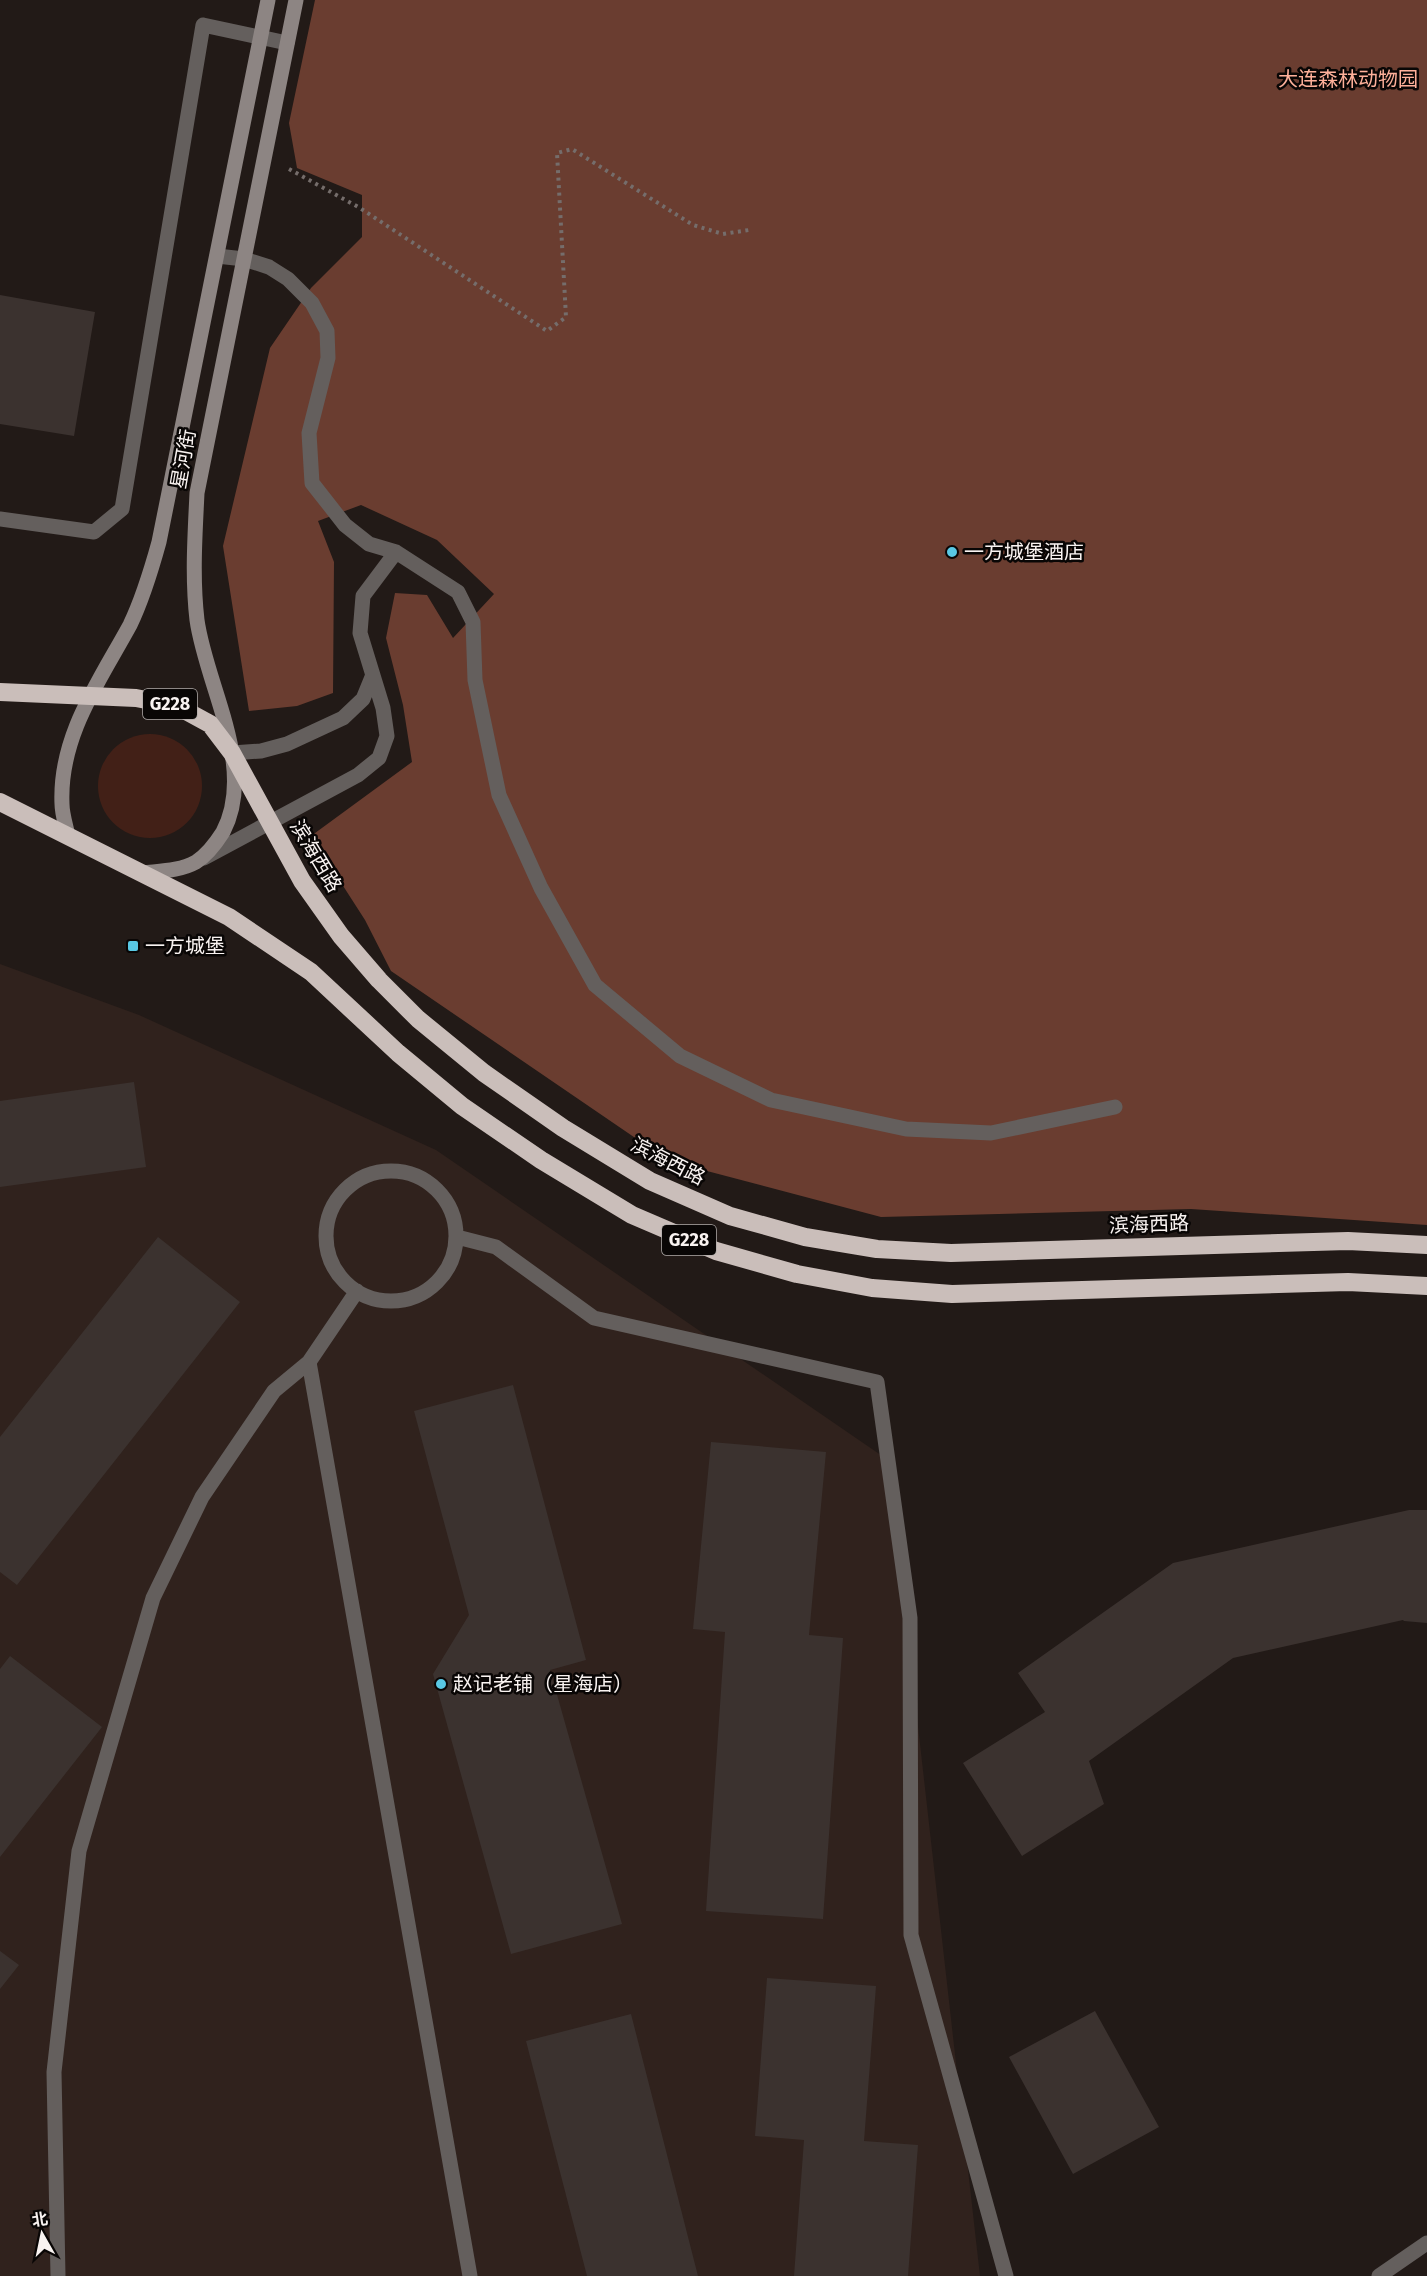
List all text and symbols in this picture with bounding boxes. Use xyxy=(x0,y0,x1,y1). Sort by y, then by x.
park label: 大连森林动物园 xyxy=(1278,67,1418,91)
street label: 星河街 xyxy=(166,427,200,491)
place label: 一方城堡酒店 xyxy=(964,540,1084,564)
marker: 一方城堡酒店 xyxy=(945,545,959,559)
road number: G228 xyxy=(143,689,197,719)
street label: 滨海西路 xyxy=(285,816,347,896)
place label: 一方城堡 xyxy=(145,934,225,958)
marker: 一方城堡 xyxy=(126,939,140,953)
street label: 滨海西路 xyxy=(627,1132,709,1190)
street label: 滨海西路 xyxy=(1109,1211,1189,1237)
road number: G228 xyxy=(662,1225,716,1255)
place label: 赵记老铺（星海店） xyxy=(453,1672,633,1696)
marker: 赵记老铺（星海店） xyxy=(434,1677,448,1691)
north arrow xyxy=(12,2204,72,2264)
text: 北 xyxy=(30,2209,49,2230)

